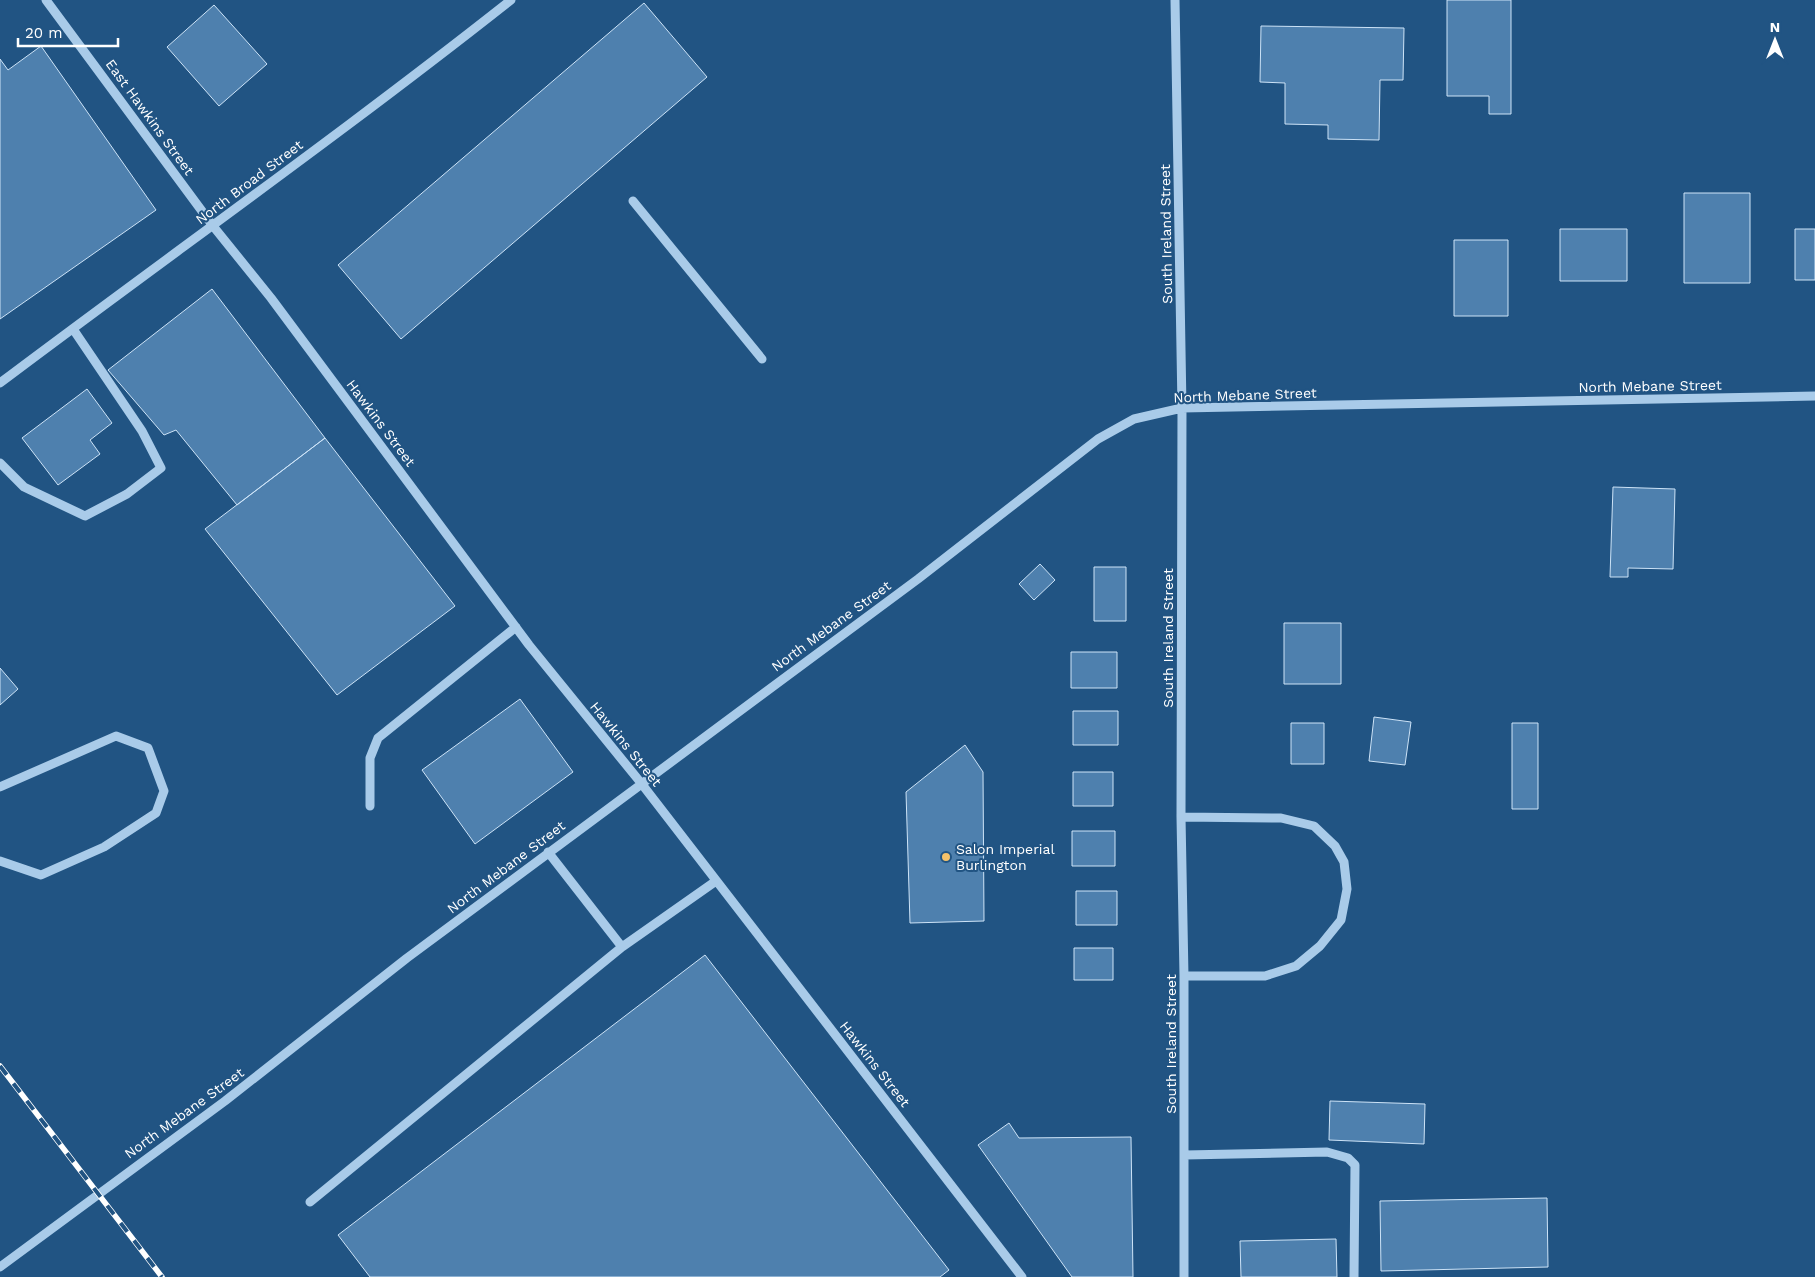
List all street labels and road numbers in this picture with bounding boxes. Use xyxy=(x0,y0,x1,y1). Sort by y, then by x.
street label: East Hawkins Street xyxy=(103,56,197,178)
street label: North Broad Street xyxy=(192,136,306,227)
street label: South Ireland Street xyxy=(1157,164,1175,304)
street label: Hawkins Street xyxy=(343,377,419,470)
street label: North Mebane Street xyxy=(1578,377,1722,395)
street label: North Mebane Street xyxy=(1173,384,1317,405)
street label: South Ireland Street xyxy=(1160,568,1176,708)
street label: North Mebane Street xyxy=(768,577,894,675)
street label: Hawkins Street xyxy=(587,698,665,790)
street label: North Mebane Street xyxy=(444,817,568,917)
street label: South Ireland Street xyxy=(1163,974,1179,1114)
street label: Hawkins Street xyxy=(837,1018,913,1110)
street label: North Mebane Street xyxy=(121,1064,247,1162)

